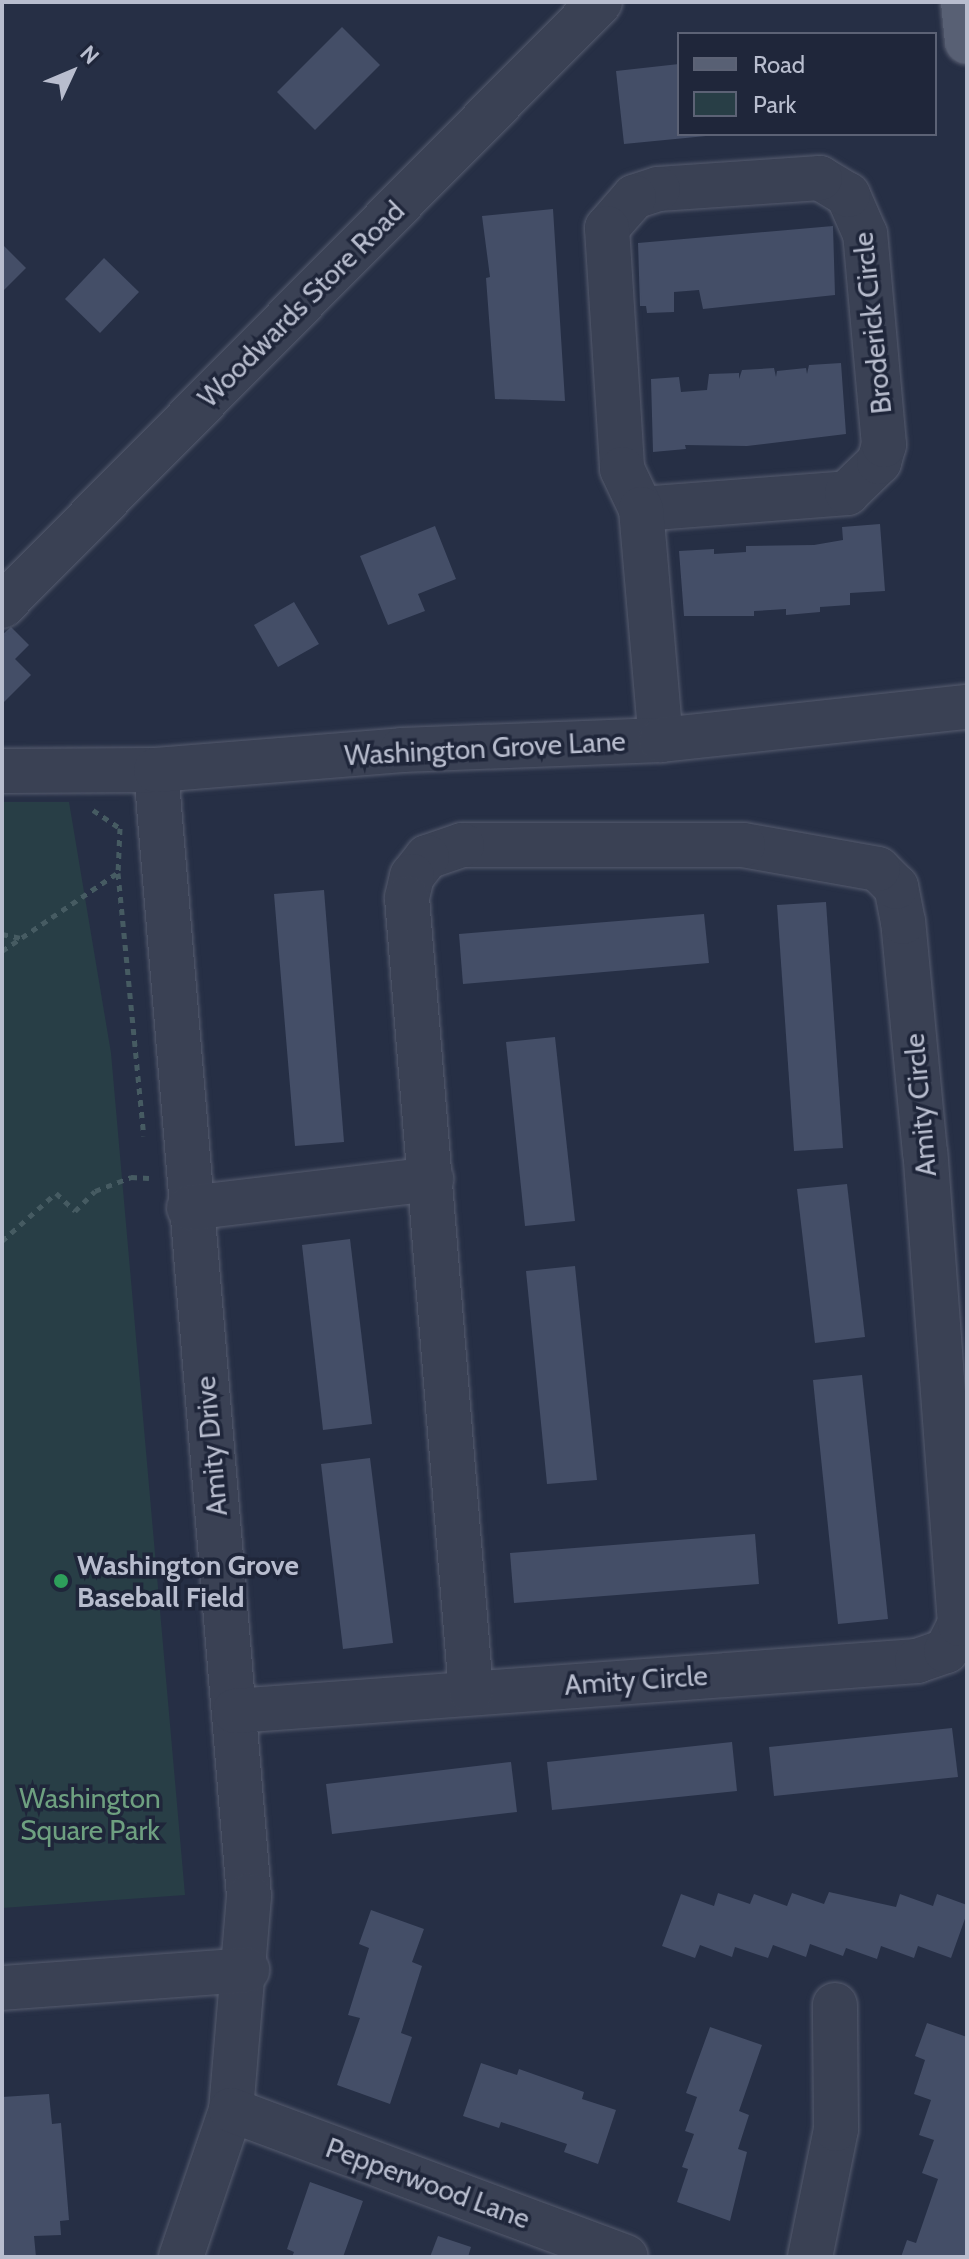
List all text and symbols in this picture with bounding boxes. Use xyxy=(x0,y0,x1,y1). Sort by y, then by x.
north arrow xyxy=(32,32,112,112)
legend xyxy=(677,32,937,136)
text: N xyxy=(75,40,105,70)
text: Road xyxy=(753,50,805,79)
text: Park xyxy=(753,90,796,119)
street label: Woodwards Store Road xyxy=(191,194,411,414)
street label: Broderick Circle xyxy=(846,230,898,416)
street label: Washington Grove Lane xyxy=(343,724,627,772)
street label: Amity Circle xyxy=(897,1032,943,1178)
street label: Amity Drive xyxy=(188,1375,234,1517)
place label: Washington Grove Baseball Field xyxy=(77,1548,299,1614)
marker: Washington Grove Baseball Field xyxy=(52,1572,70,1590)
street label: Amity Circle xyxy=(563,1658,709,1702)
park label: Washington Square Park xyxy=(19,1781,161,1847)
street label: Pepperwood Lane xyxy=(321,2131,535,2235)

